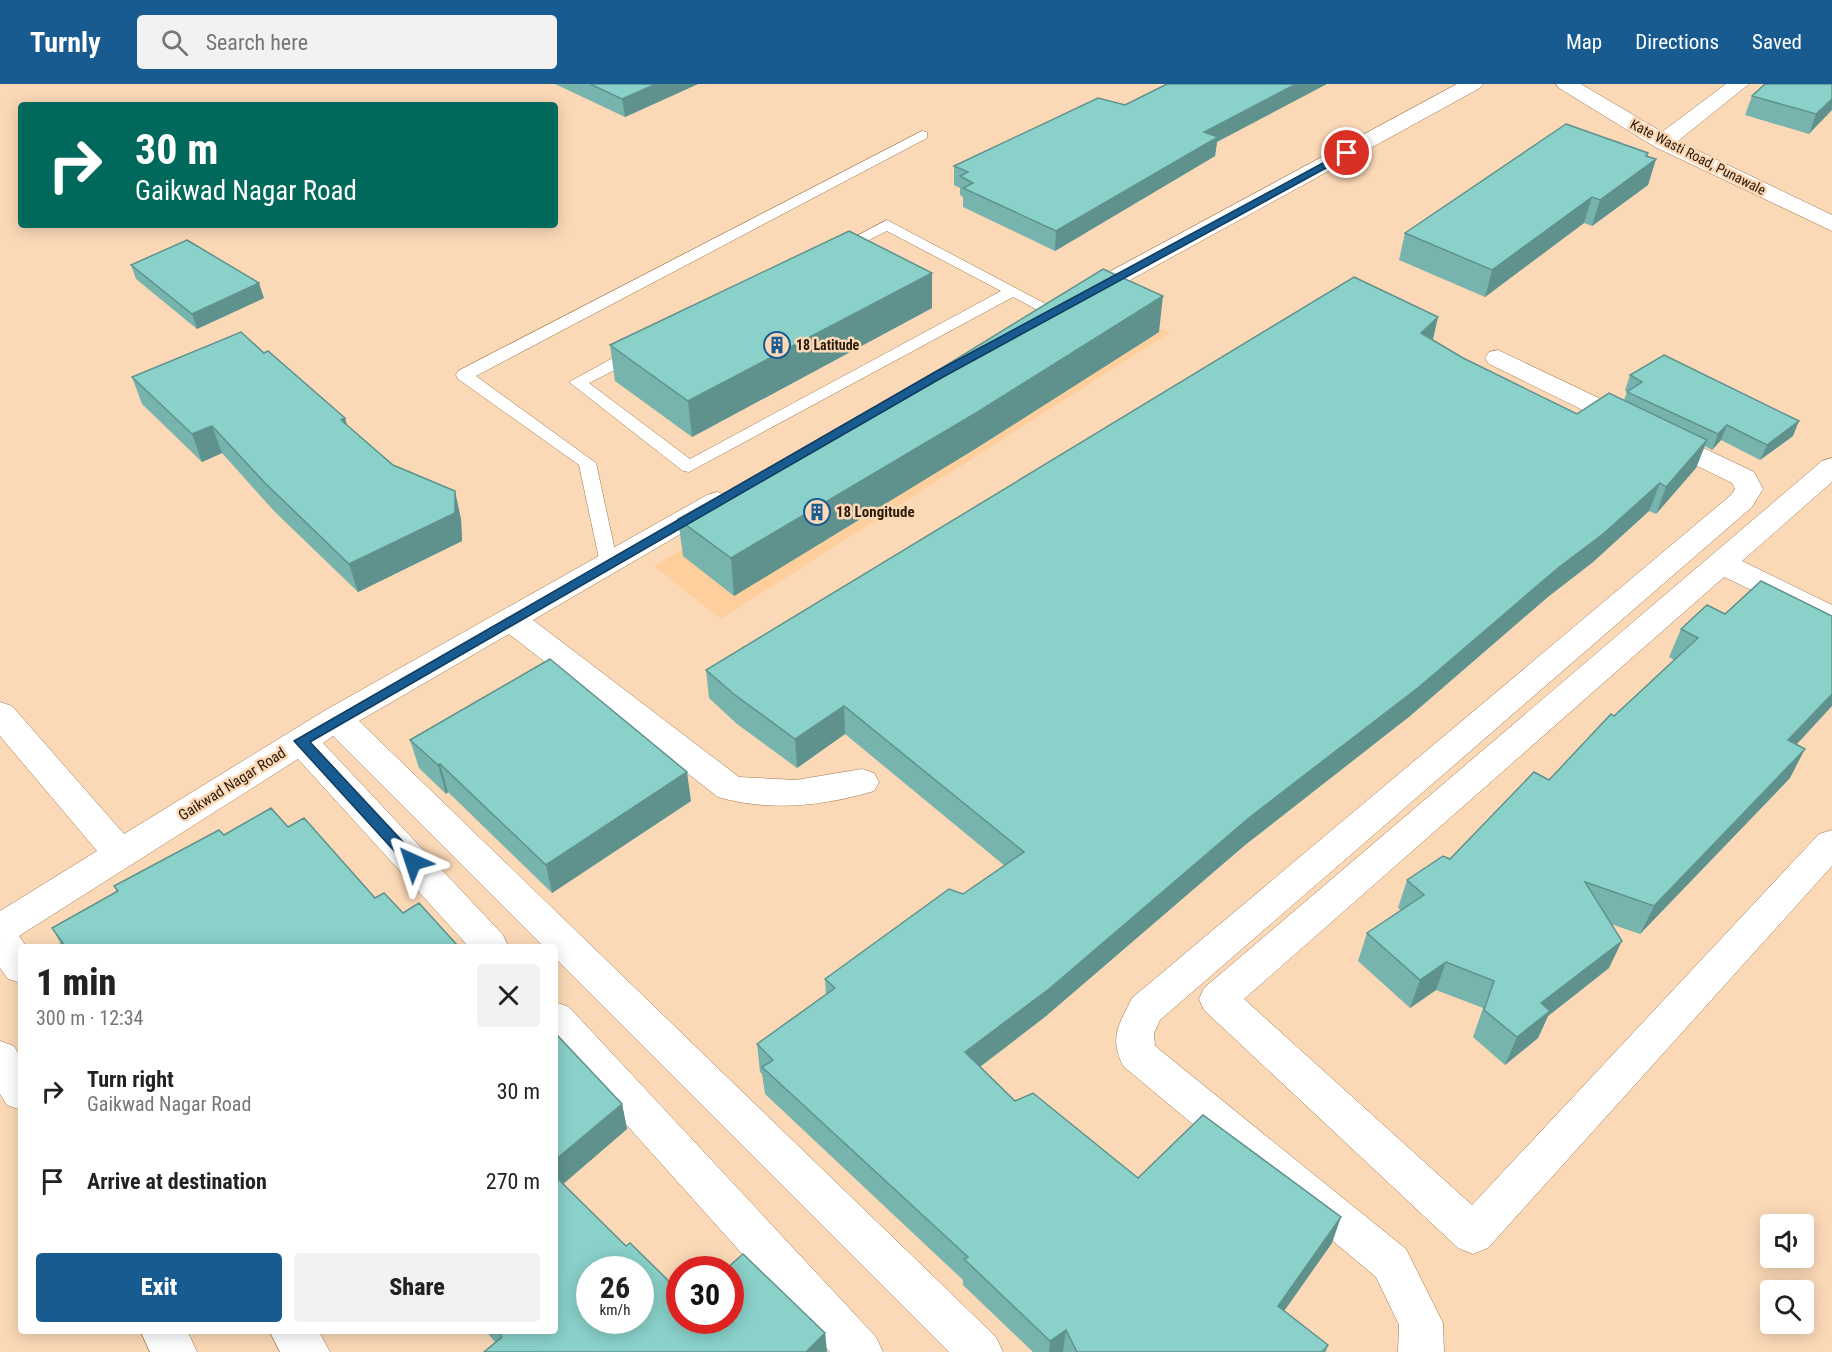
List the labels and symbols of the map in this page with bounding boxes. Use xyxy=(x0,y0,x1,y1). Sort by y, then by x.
street label: Kate Wasti Road, Punawale xyxy=(1628,116,1769,198)
pin xyxy=(1321,127,1372,178)
building icon: 18 Latitude xyxy=(762,330,792,360)
place label: 18 Latitude xyxy=(796,337,860,353)
building icon: 18 Longitude xyxy=(802,497,832,527)
place label: 18 Longitude xyxy=(836,503,915,521)
street label: Gaikwad Nagar Road xyxy=(175,744,289,824)
position arrow xyxy=(381,830,445,894)
speed limit sign: 30 xyxy=(666,1256,744,1334)

